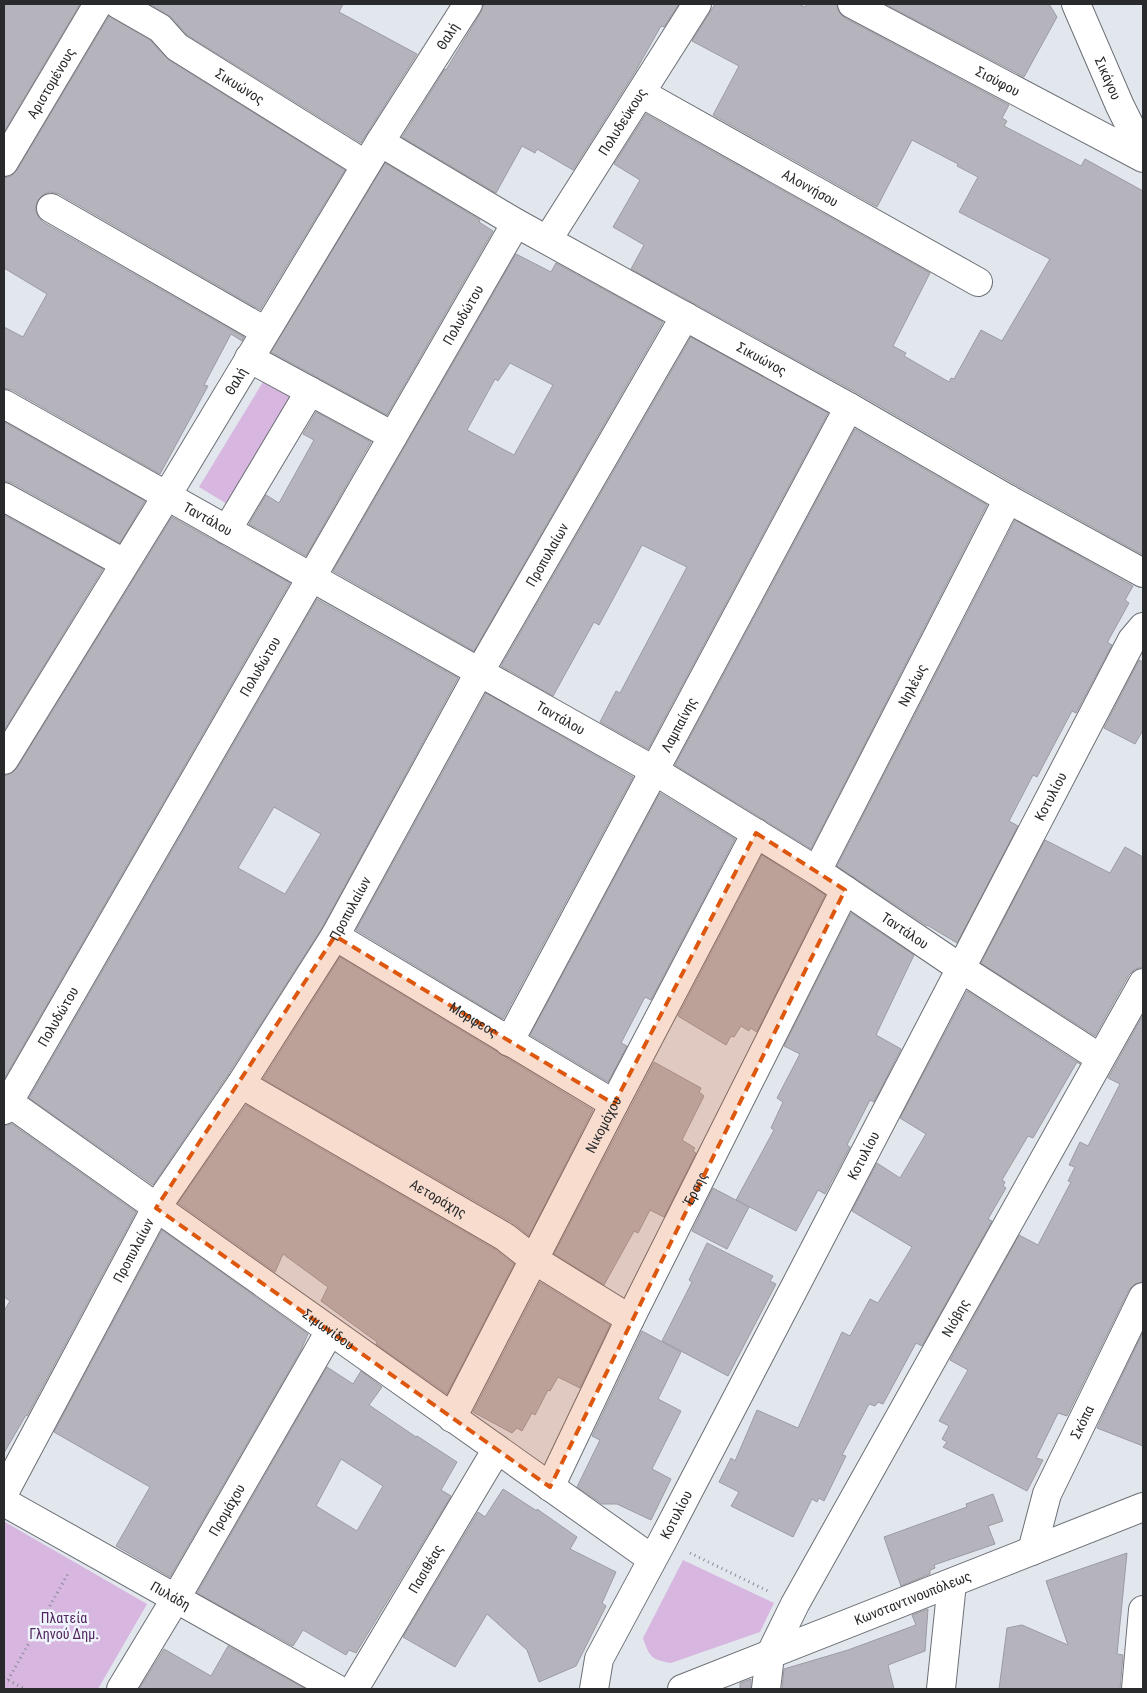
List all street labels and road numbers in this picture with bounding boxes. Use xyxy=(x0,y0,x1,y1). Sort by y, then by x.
street label: Θαλή xyxy=(433,20,462,53)
street label: Αριστομένους xyxy=(24,45,78,121)
street label: Σικάγου xyxy=(1092,55,1124,102)
street label: Σισύφου xyxy=(973,63,1023,99)
street label: Σικυώνος xyxy=(213,65,267,107)
street label: Πολυδεύκους xyxy=(595,85,650,158)
street label: Αλοννήσου xyxy=(779,166,841,210)
street label: Πολυδώτου xyxy=(439,282,487,348)
street label: Σικυώνος xyxy=(734,339,789,379)
street label: Θαλή xyxy=(221,365,250,398)
street label: Ταντάλου xyxy=(181,499,235,539)
street label: Προπυλαίων xyxy=(523,520,572,589)
street label: Πολυδώτου xyxy=(236,634,284,699)
street label: Νηλέως xyxy=(895,661,930,709)
street label: Λαμπαίνης xyxy=(658,694,700,755)
street label: Ταντάλου xyxy=(533,698,588,738)
street label: Κοτυλίου xyxy=(1031,769,1070,823)
street label: Προπυλαίων xyxy=(326,874,374,943)
street label: Ταντάλου xyxy=(878,909,932,952)
street label: Πολυδώτου xyxy=(35,984,82,1049)
street label: Μορφεος xyxy=(447,999,501,1040)
street label: Νικομάχου xyxy=(582,1094,625,1156)
street label: Κοτυλίου xyxy=(844,1128,883,1183)
street label: Έρσης xyxy=(680,1169,710,1209)
street label: Αετοράχης xyxy=(407,1176,469,1221)
street label: Προπυλαίων xyxy=(110,1215,157,1285)
street label: Νιόβης xyxy=(938,1296,972,1340)
street label: Σιμωνίδου xyxy=(300,1306,357,1353)
street label: Σκόπα xyxy=(1067,1403,1097,1441)
street label: Προμάχου xyxy=(206,1481,248,1539)
street label: Κοτυλίου xyxy=(657,1488,695,1542)
street label: Πασιθέας xyxy=(405,1542,446,1596)
street label: Κωνσταντινουπόλεως xyxy=(852,1568,973,1628)
street label: Πυλάδη xyxy=(148,1578,193,1613)

